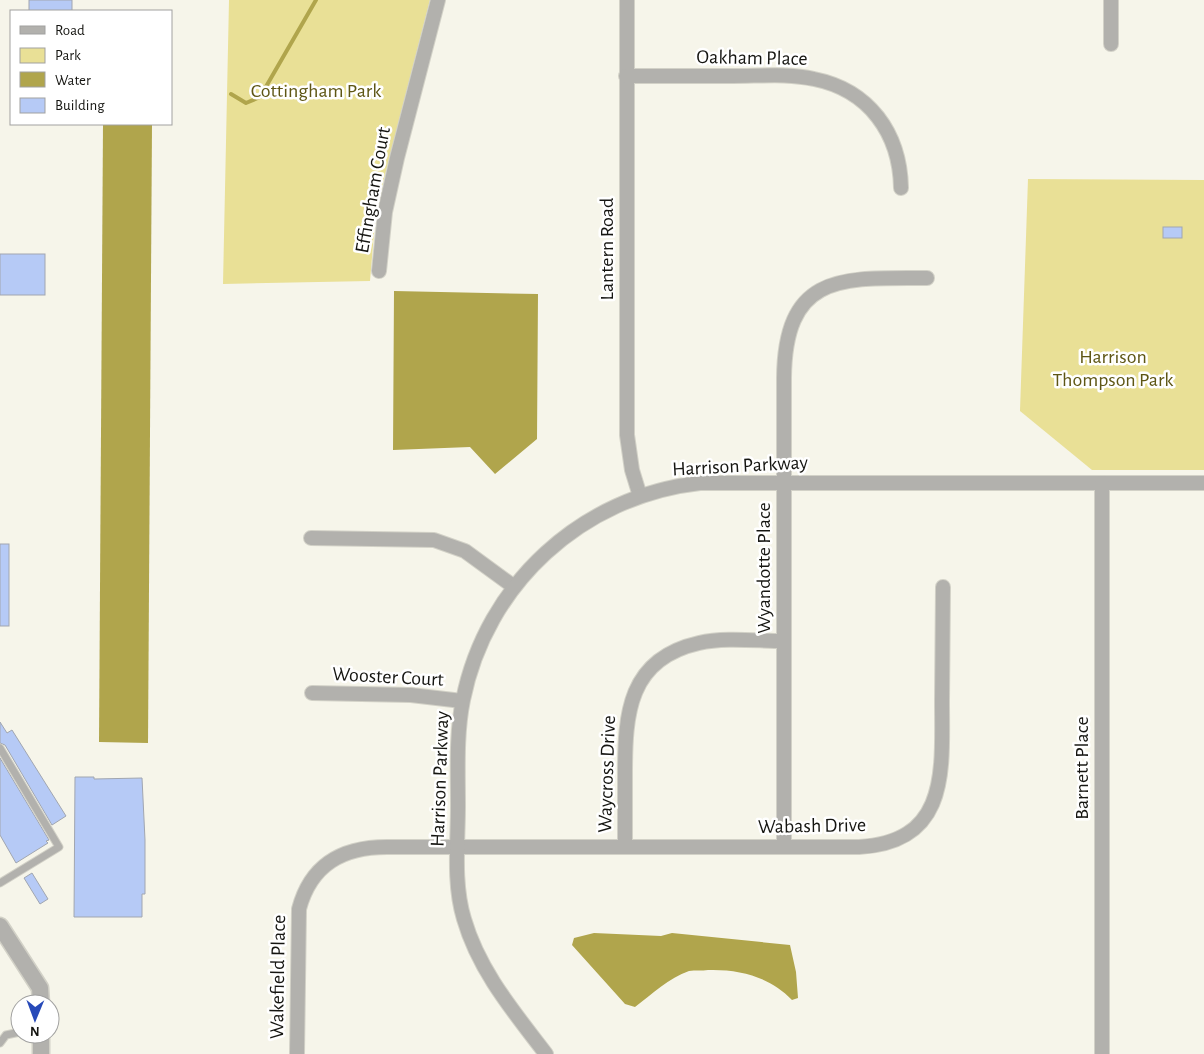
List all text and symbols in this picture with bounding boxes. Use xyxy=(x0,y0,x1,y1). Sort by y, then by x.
legend xyxy=(10,10,172,125)
text: Road xyxy=(55,23,85,38)
street label: Oakham Place xyxy=(696,47,808,69)
text: Park xyxy=(55,48,81,63)
text: Water xyxy=(55,73,91,88)
park label: Cottingham Park xyxy=(251,81,381,101)
text: Building xyxy=(55,98,105,113)
street label: Effingham Court xyxy=(352,125,394,255)
street label: Lantern Road xyxy=(597,198,617,300)
park label: Harrison Thompson Park xyxy=(1053,347,1173,390)
street label: Harrison Parkway xyxy=(672,452,809,480)
street label: Wyandotte Place xyxy=(754,502,774,634)
street label: Wooster Court xyxy=(332,664,445,690)
street label: Harrison Parkway xyxy=(428,710,452,847)
street label: Waycross Drive xyxy=(595,715,619,833)
street label: Barnett Place xyxy=(1072,716,1092,820)
street label: Wabash Drive xyxy=(758,815,866,837)
street label: Wakefield Place xyxy=(267,915,289,1039)
north arrow xyxy=(10,994,60,1044)
text: N xyxy=(30,1024,40,1038)

